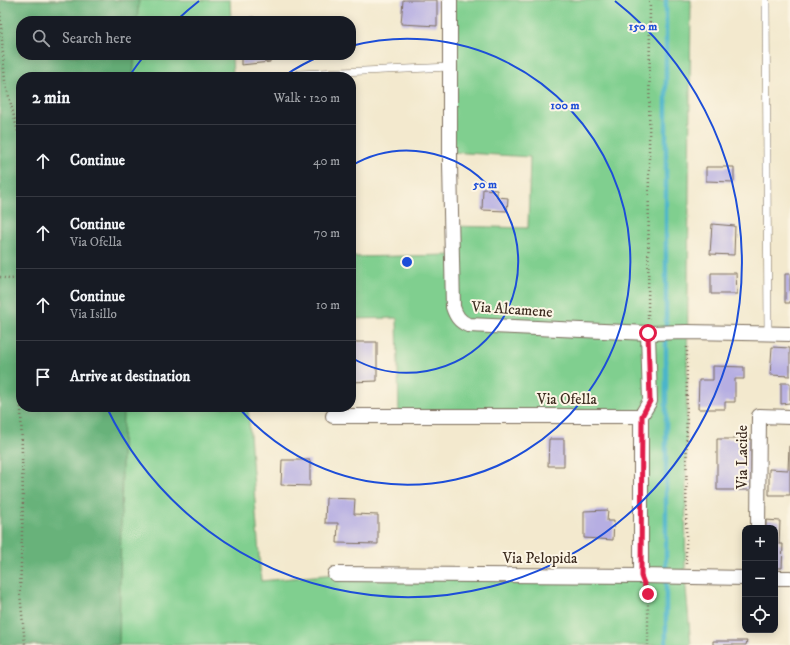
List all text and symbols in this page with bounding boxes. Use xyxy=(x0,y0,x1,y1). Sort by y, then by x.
search box xyxy=(16,16,356,60)
text: 150 m xyxy=(629,19,657,34)
icon: search xyxy=(30,27,52,49)
text: Search here xyxy=(62,29,131,48)
text: 2 min xyxy=(32,87,70,109)
text: Walk · 120 m xyxy=(274,90,340,106)
text: 100 m xyxy=(551,98,579,113)
icon: ahead xyxy=(32,150,54,172)
text: Continue xyxy=(70,151,125,170)
text: 40 m xyxy=(313,153,340,169)
text: 50 m xyxy=(472,177,497,192)
text: Continue xyxy=(70,215,125,234)
icon: ahead xyxy=(32,222,54,244)
text: 70 m xyxy=(314,225,340,241)
text: Via Ofella xyxy=(70,234,122,250)
centre of rings xyxy=(400,255,414,269)
text: Continue xyxy=(70,287,125,306)
icon: ahead xyxy=(32,294,54,316)
text: 10 m xyxy=(316,297,340,313)
street label: Via Alcamene xyxy=(470,297,553,322)
text: Via Isillo xyxy=(70,306,117,322)
route start xyxy=(639,324,657,342)
icon: arrive xyxy=(32,366,54,388)
text: Arrive at destination xyxy=(70,367,190,386)
street label: Via Ofella xyxy=(536,390,598,409)
street label: Via Lacide xyxy=(733,425,752,490)
map controls xyxy=(742,525,778,633)
button: + xyxy=(742,525,778,561)
street label: Via Pelopida xyxy=(502,549,578,568)
button: − xyxy=(742,561,778,597)
route end xyxy=(639,585,657,603)
button: locate xyxy=(742,597,778,633)

